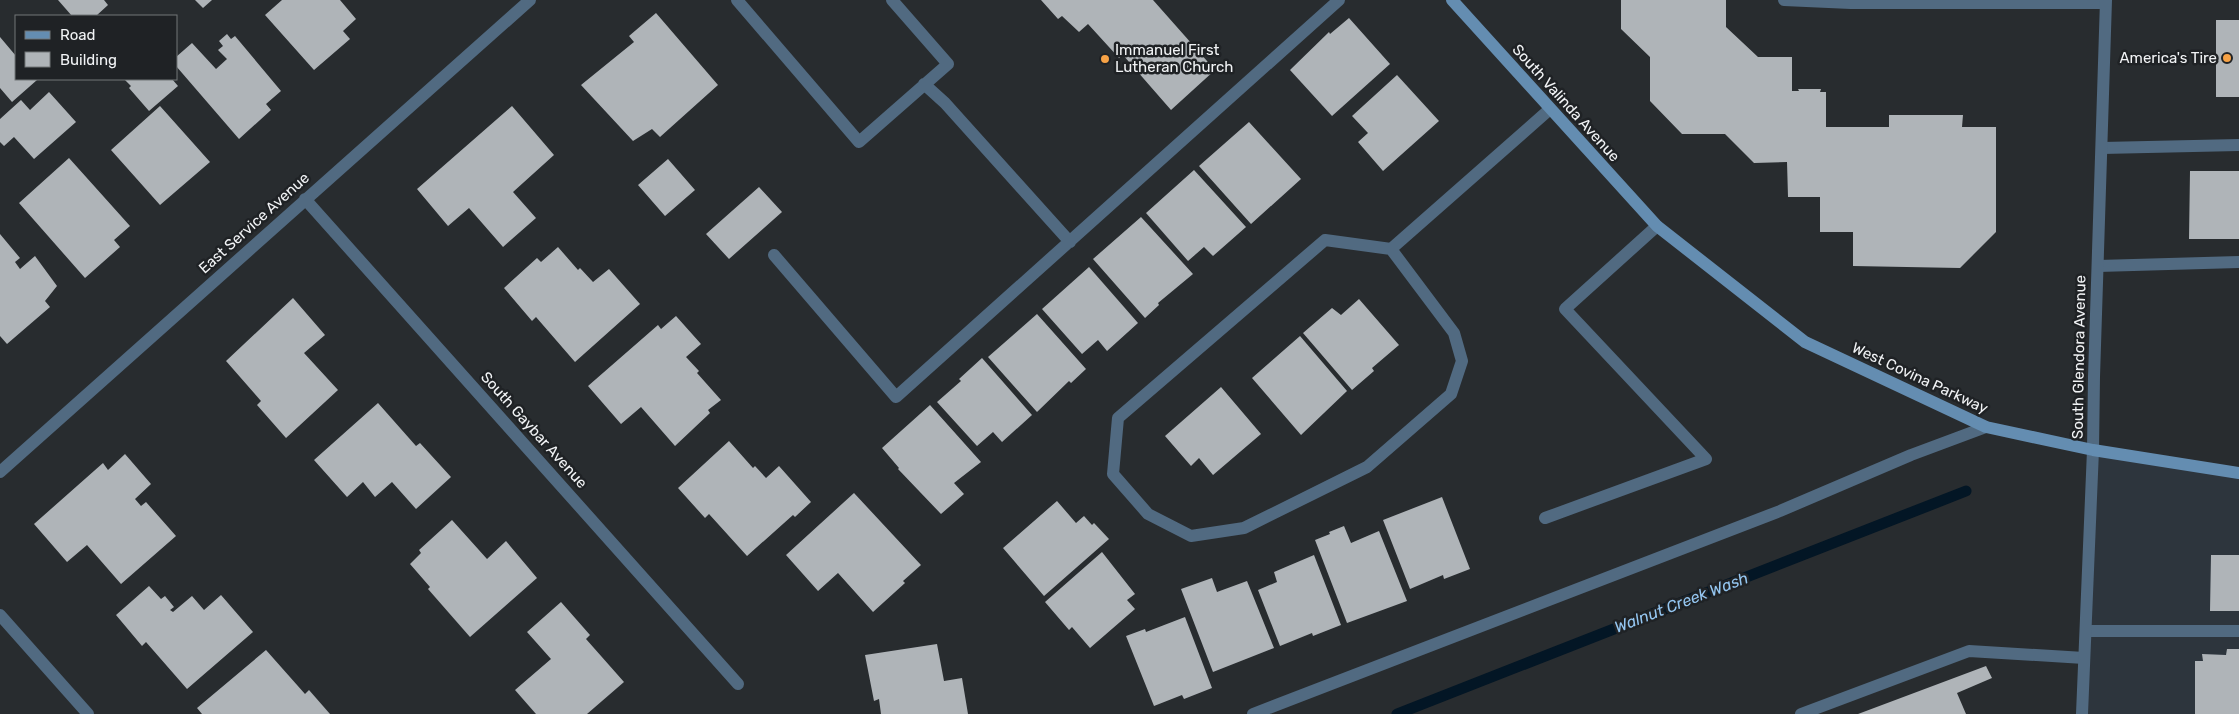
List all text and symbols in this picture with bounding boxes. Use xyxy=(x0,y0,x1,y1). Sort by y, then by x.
legend xyxy=(15,15,178,80)
text: Road xyxy=(60,26,96,44)
place label: Immanuel First Lutheran Church xyxy=(1115,41,1233,76)
street label: South Valinda Avenue xyxy=(1508,41,1624,165)
place label: America's Tire xyxy=(2120,49,2217,67)
text: Building xyxy=(60,51,117,69)
marker: America's Tire xyxy=(2221,52,2233,64)
marker: Immanuel First Lutheran Church xyxy=(1099,53,1111,65)
street label: East Service Avenue xyxy=(195,169,313,277)
street label: South Glendora Avenue xyxy=(2069,275,2089,439)
street label: West Covina Parkway xyxy=(1849,339,1991,417)
street label: South Gaybar Avenue xyxy=(477,368,591,492)
water label: Walnut Creek Wash xyxy=(1612,568,1751,637)

